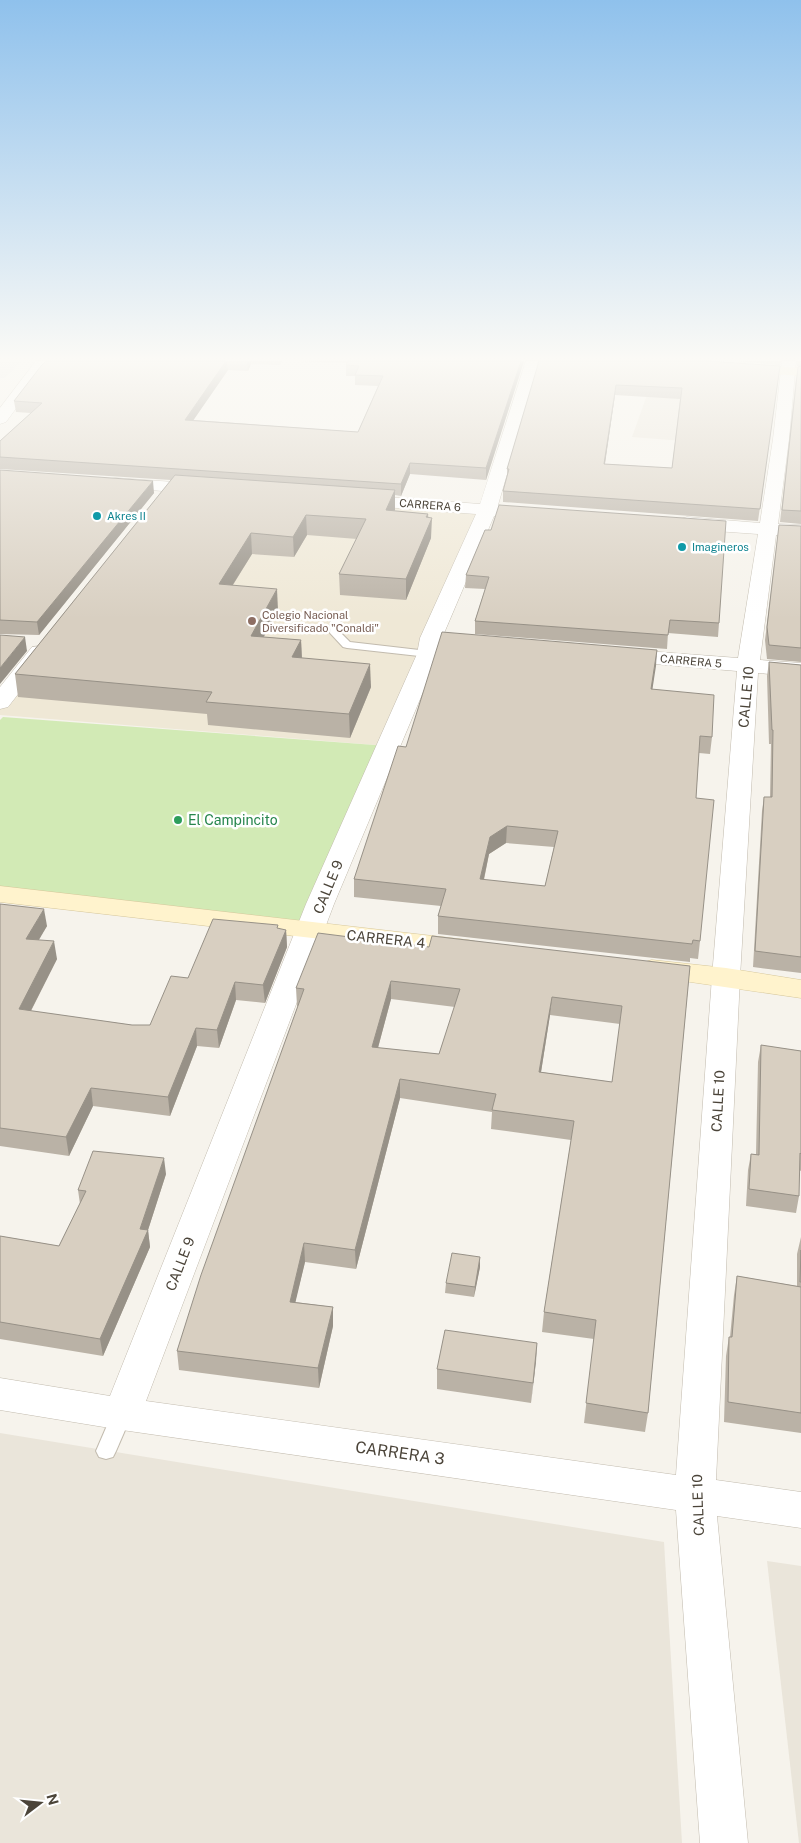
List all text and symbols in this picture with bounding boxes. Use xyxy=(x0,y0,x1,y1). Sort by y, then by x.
street label: CARRERA 6 xyxy=(399,497,461,513)
marker: Akres II xyxy=(91,510,103,522)
place label: Akres II xyxy=(107,510,146,522)
marker: Imagineros xyxy=(676,541,688,553)
place label: Imagineros xyxy=(692,541,749,553)
place label: Colegio Nacional Diversificado "Conaldi" xyxy=(262,609,379,634)
marker: Colegio Nacional Diversificado "Conaldi" xyxy=(246,615,258,627)
street label: CARRERA 5 xyxy=(660,652,722,670)
street label: CALLE 10 xyxy=(735,665,757,729)
place label: El Campincito xyxy=(188,812,278,828)
marker: El Campincito xyxy=(172,814,184,826)
street label: CALLE 9 xyxy=(310,858,346,916)
street label: CARRERA 4 xyxy=(346,927,426,951)
street label: CALLE 10 xyxy=(708,1070,728,1132)
street label: CALLE 9 xyxy=(162,1235,198,1293)
street label: CARRERA 3 xyxy=(354,1437,446,1469)
street label: CALLE 10 xyxy=(689,1474,707,1536)
north arrow xyxy=(15,1778,65,1828)
text: N xyxy=(43,1792,62,1807)

